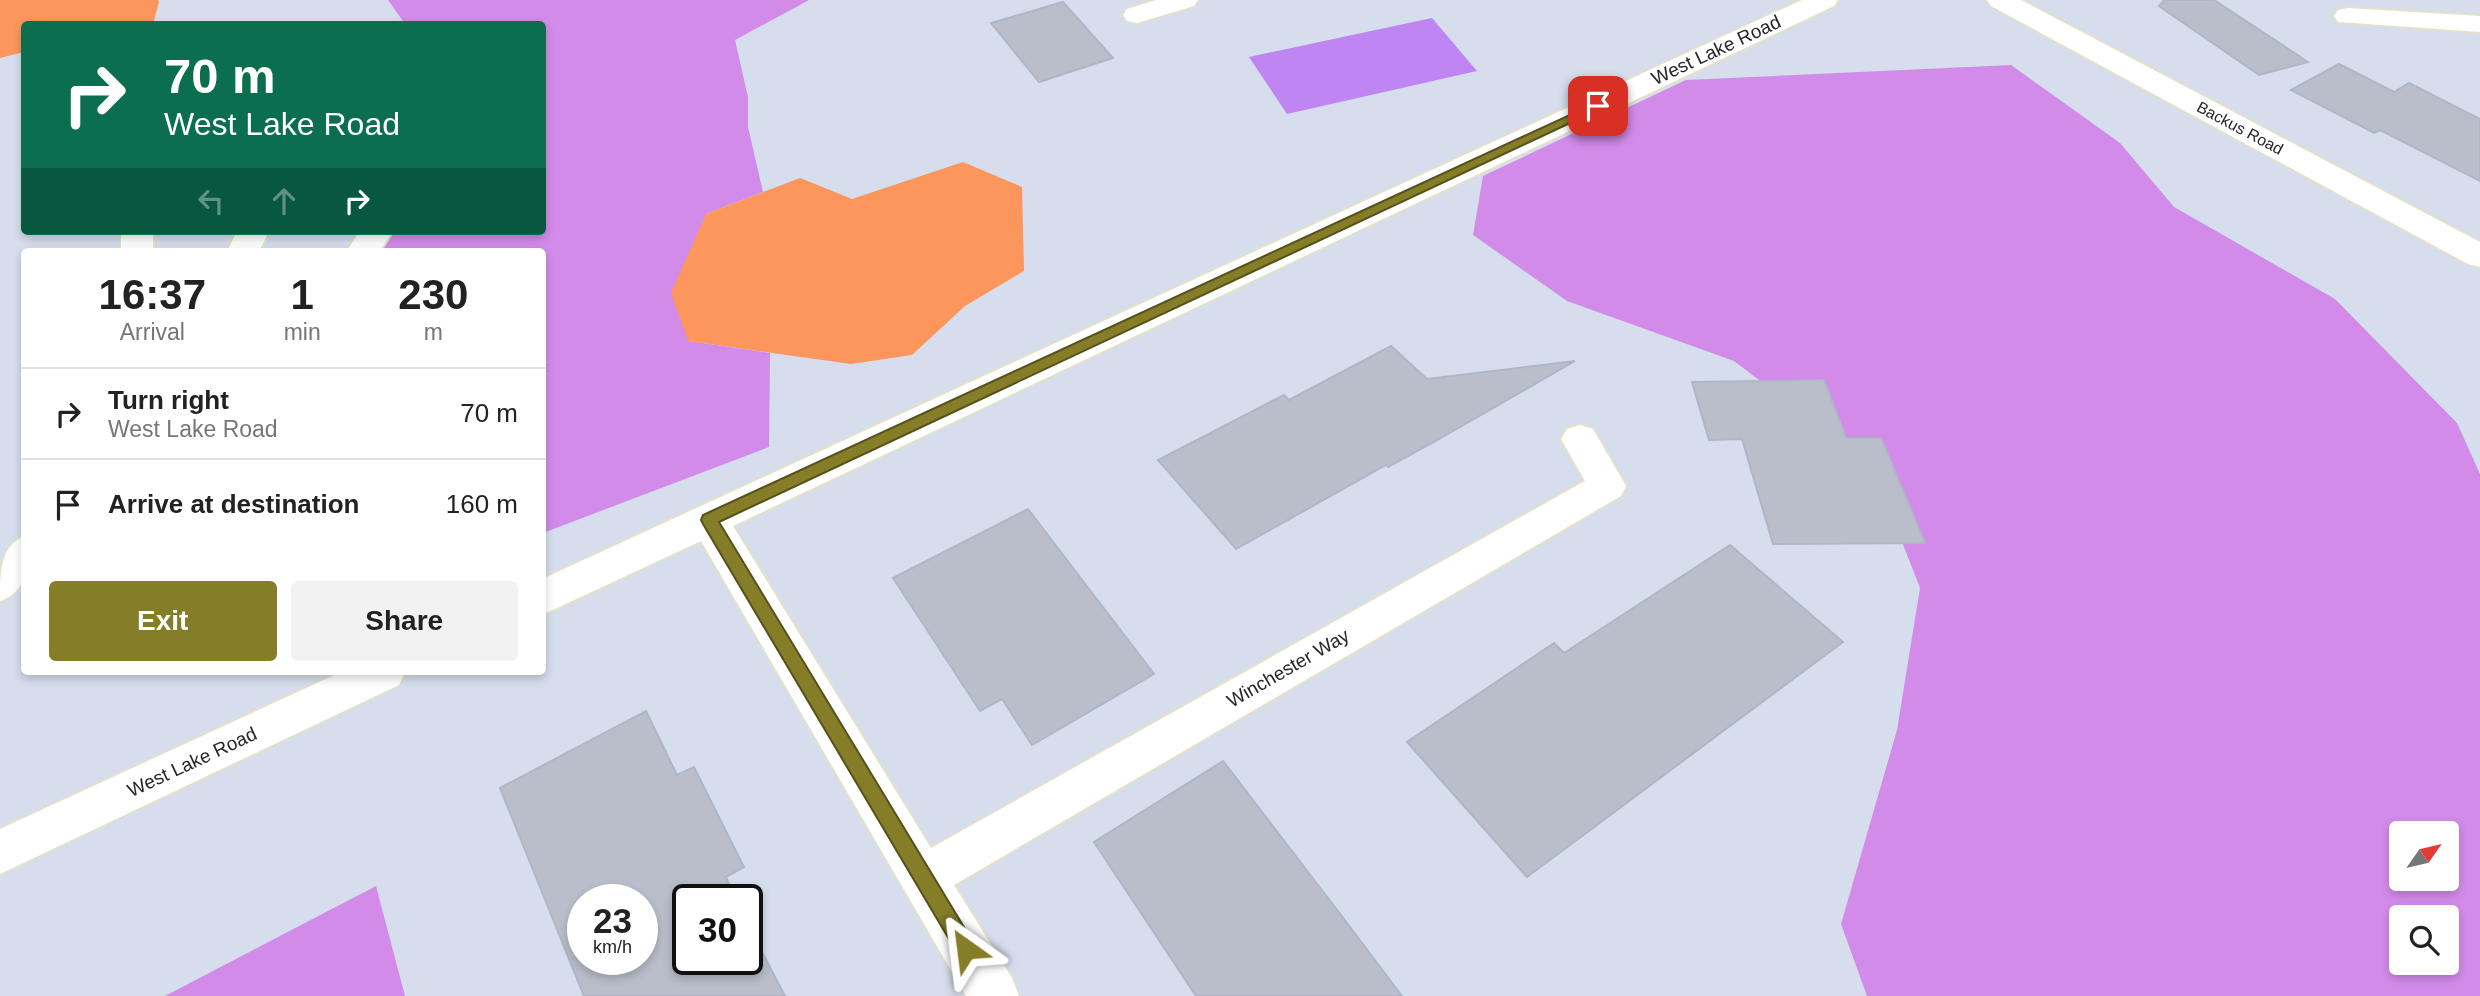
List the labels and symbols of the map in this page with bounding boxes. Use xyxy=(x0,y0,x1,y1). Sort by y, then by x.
street label: West Lake Road xyxy=(1648,11,1784,89)
pin xyxy=(1568,76,1628,136)
street label: Backus Road xyxy=(2194,98,2286,158)
street label: Winchester Way xyxy=(1223,624,1353,711)
street label: West Lake Road xyxy=(124,723,260,801)
north arrow xyxy=(2389,821,2459,891)
speed limit sign: 30 xyxy=(672,884,763,975)
position arrow xyxy=(929,912,1003,986)

